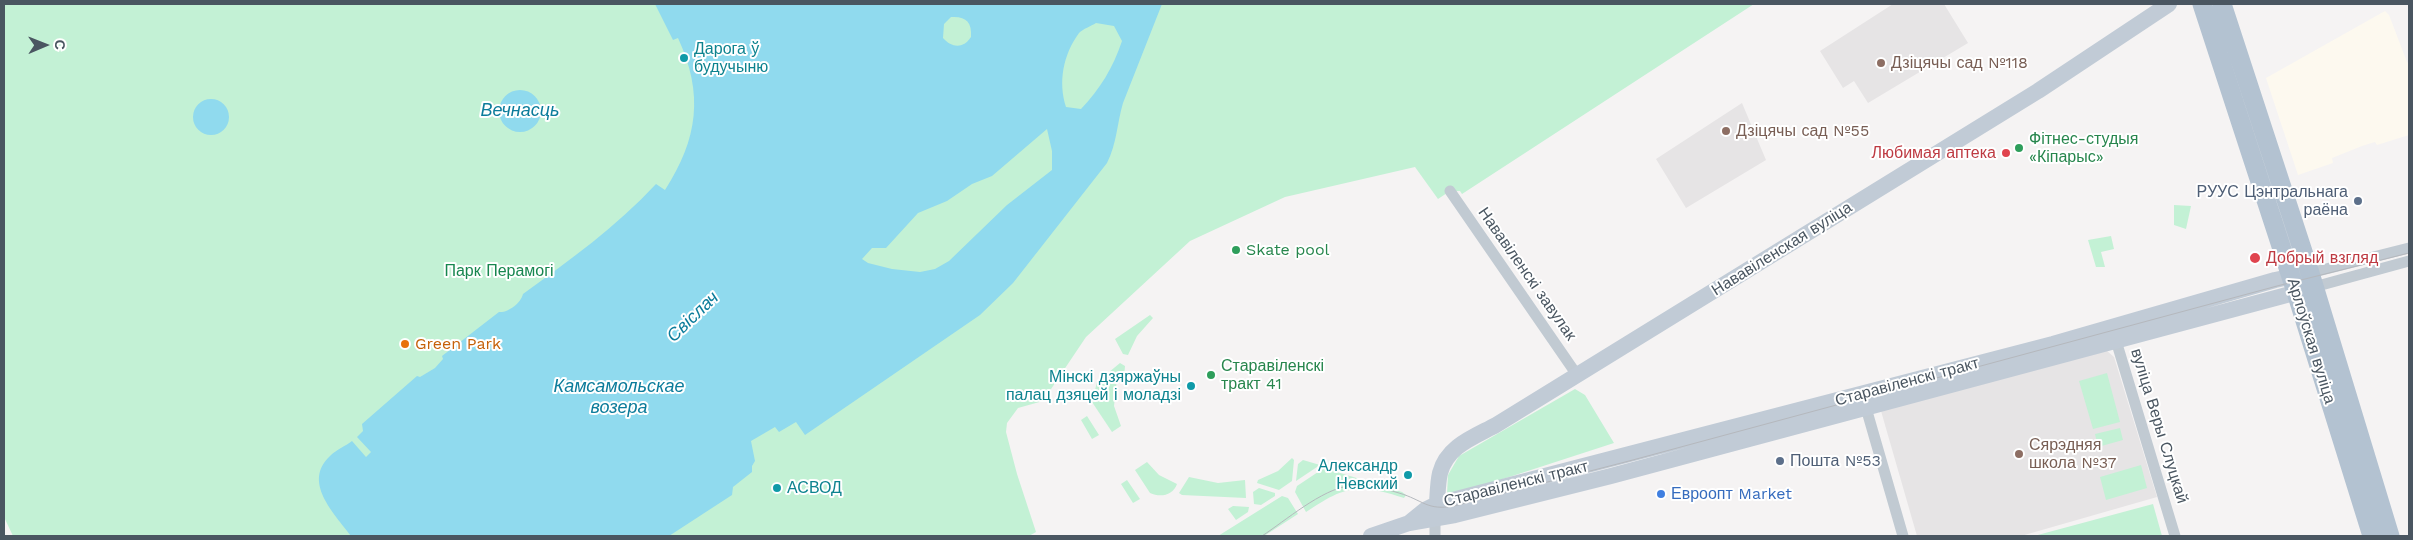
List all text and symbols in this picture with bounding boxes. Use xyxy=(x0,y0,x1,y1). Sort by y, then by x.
north arrow xyxy=(20,20,70,70)
place label: Дарога ў будучыню xyxy=(694,39,768,77)
text: С xyxy=(52,40,68,50)
marker: Дарога ў будучыню xyxy=(678,52,690,64)
place label: Дзіцячы сад №118 xyxy=(1891,53,2028,73)
marker: Дзіцячы сад №118 xyxy=(1875,57,1887,69)
water label: Вечнасць xyxy=(481,100,559,122)
place label: Дзіцячы сад №55 xyxy=(1736,121,1869,141)
marker: Дзіцячы сад №55 xyxy=(1720,125,1732,137)
place label: Фітнес-студыя «Кіпарыс» xyxy=(2029,129,2138,167)
marker: Фітнес-студыя «Кіпарыс» xyxy=(2013,142,2025,154)
place label: Любимая аптека xyxy=(1872,143,1996,163)
marker: Любимая аптека xyxy=(2000,147,2012,159)
place label: РУУС Цэнтральнага раёна xyxy=(2197,182,2348,220)
marker: РУУС Цэнтральнага раёна xyxy=(2352,195,2364,207)
street label: Нававіленская вуліца xyxy=(1708,198,1856,300)
street label: Нававіленскі завулак xyxy=(1474,204,1580,344)
place label: Skate pool xyxy=(1246,240,1329,260)
marker: Skate pool xyxy=(1230,244,1242,256)
place label: Добрый взгляд xyxy=(2266,248,2378,268)
marker: Добрый взгляд xyxy=(2248,251,2262,265)
park label: Парк Перамогі xyxy=(444,261,554,281)
street label: Арлоўская вуліца xyxy=(2283,276,2339,406)
water label: Свіслач xyxy=(663,287,723,347)
place label: Green Park xyxy=(415,334,501,354)
marker: Green Park xyxy=(399,338,411,350)
street label: вуліца Веры Слуцкай xyxy=(2126,346,2192,506)
street label: Старавіленскі тракт xyxy=(1833,354,1981,410)
place label: Старавіленскі тракт 41 xyxy=(1221,356,1324,394)
place label: Мінскі дзяржаўны палац дзяцей і моладзі xyxy=(1006,367,1181,405)
marker: Старавіленскі тракт 41 xyxy=(1205,369,1217,381)
water label: Камсамольскае возера xyxy=(554,376,684,418)
marker: Мінскі дзяржаўны палац дзяцей і моладзі xyxy=(1185,380,1197,392)
place label: Сярэдняя школа №37 xyxy=(2029,435,2116,473)
marker: Сярэдняя школа №37 xyxy=(2013,448,2025,460)
place label: Пошта №53 xyxy=(1790,451,1881,471)
marker: Пошта №53 xyxy=(1774,455,1786,467)
place label: Александр Невский xyxy=(1318,456,1398,494)
street label: Старавіленскі тракт xyxy=(1442,457,1590,511)
marker: Александр Невский xyxy=(1402,469,1414,481)
place label: АСВОД xyxy=(787,478,842,498)
marker: АСВОД xyxy=(771,482,783,494)
place label: Евроопт Market xyxy=(1671,484,1792,504)
marker: Евроопт Market xyxy=(1655,488,1667,500)

